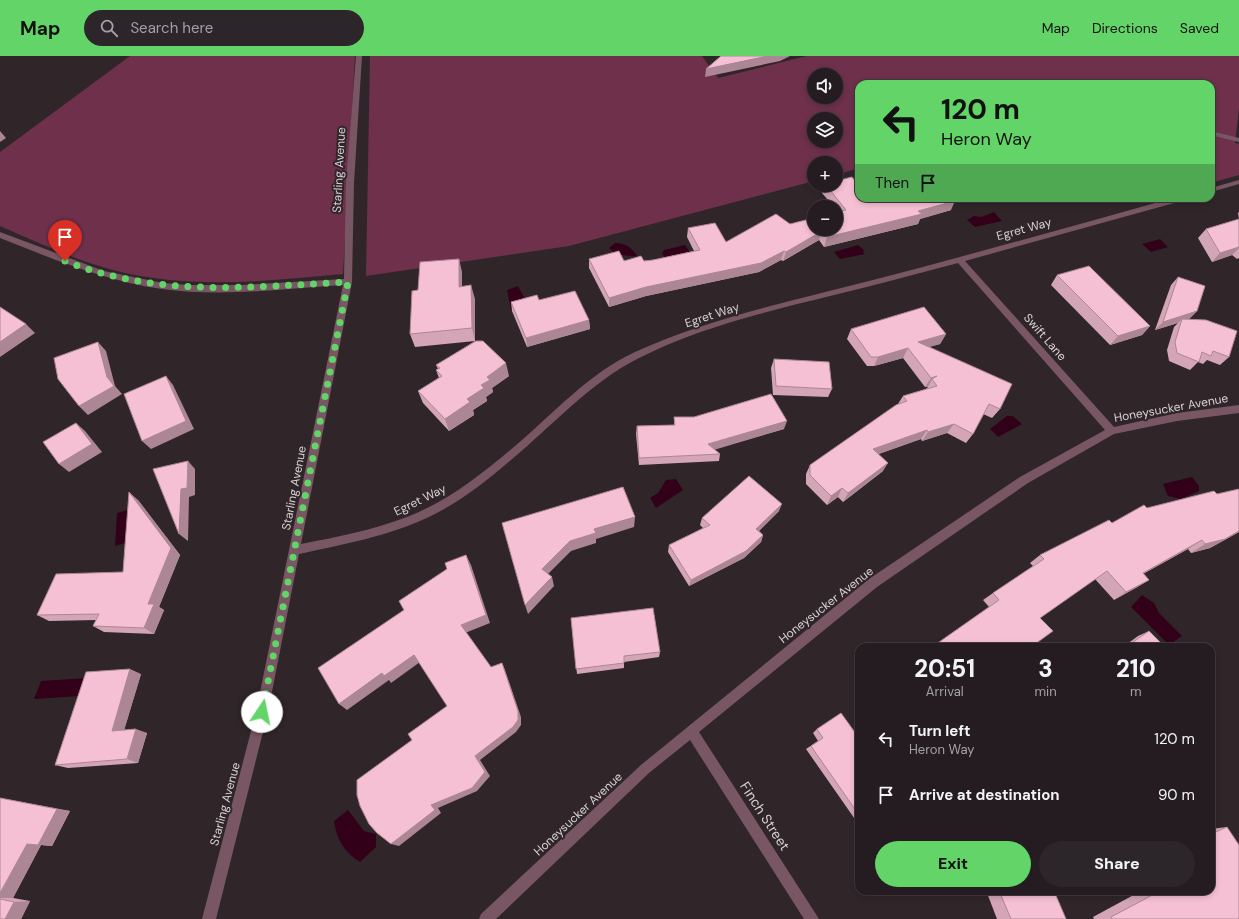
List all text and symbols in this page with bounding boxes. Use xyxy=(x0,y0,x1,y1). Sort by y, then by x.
search box xyxy=(84,10,364,46)
text: Map xyxy=(20,16,60,41)
icon: search xyxy=(98,17,120,39)
text: Search here xyxy=(130,18,213,38)
text: Map xyxy=(1042,19,1070,37)
text: Directions xyxy=(1092,19,1158,37)
text: Saved xyxy=(1180,19,1219,37)
map controls xyxy=(807,68,843,236)
button: sound xyxy=(807,68,843,104)
text: 120 m xyxy=(941,91,1020,128)
icon: left xyxy=(875,96,927,148)
button: layers xyxy=(807,112,843,148)
street label: Starling Avenue xyxy=(329,127,349,213)
text: Heron Way xyxy=(941,127,1032,151)
button: + xyxy=(807,156,843,192)
icon: arrive xyxy=(917,172,939,194)
text: Then xyxy=(875,173,909,193)
button: − xyxy=(807,200,843,236)
street label: Egret Way xyxy=(995,214,1054,244)
pin xyxy=(48,220,82,261)
icon: arrive xyxy=(54,226,76,248)
street label: Egret Way xyxy=(683,299,742,331)
street label: Swift Lane xyxy=(1020,310,1070,364)
street label: Honeysucker Avenue xyxy=(1113,390,1230,426)
street label: Starling Avenue xyxy=(278,444,310,532)
street label: Egret Way xyxy=(391,480,449,520)
street label: Honeysucker Avenue xyxy=(775,563,877,647)
text: 20:51 xyxy=(914,653,975,684)
text: 3 xyxy=(1038,653,1053,684)
text: 210 xyxy=(1116,653,1156,684)
text: Arrival xyxy=(926,683,964,700)
text: min xyxy=(1034,683,1057,700)
text: m xyxy=(1130,683,1142,700)
position arrow xyxy=(241,691,283,733)
text: Turn left xyxy=(909,721,970,741)
icon: left xyxy=(875,728,897,750)
text: 120 m xyxy=(1154,729,1195,749)
text: Heron Way xyxy=(909,741,974,758)
street label: Starling Avenue xyxy=(206,760,244,847)
street label: Honeysucker Avenue xyxy=(530,769,626,859)
street label: Finch Street xyxy=(736,778,794,854)
icon: arrive xyxy=(875,784,897,806)
text: Arrive at destination xyxy=(909,785,1060,805)
text: 90 m xyxy=(1158,785,1195,805)
button: Exit xyxy=(875,841,1031,887)
button: Share xyxy=(1039,841,1195,887)

